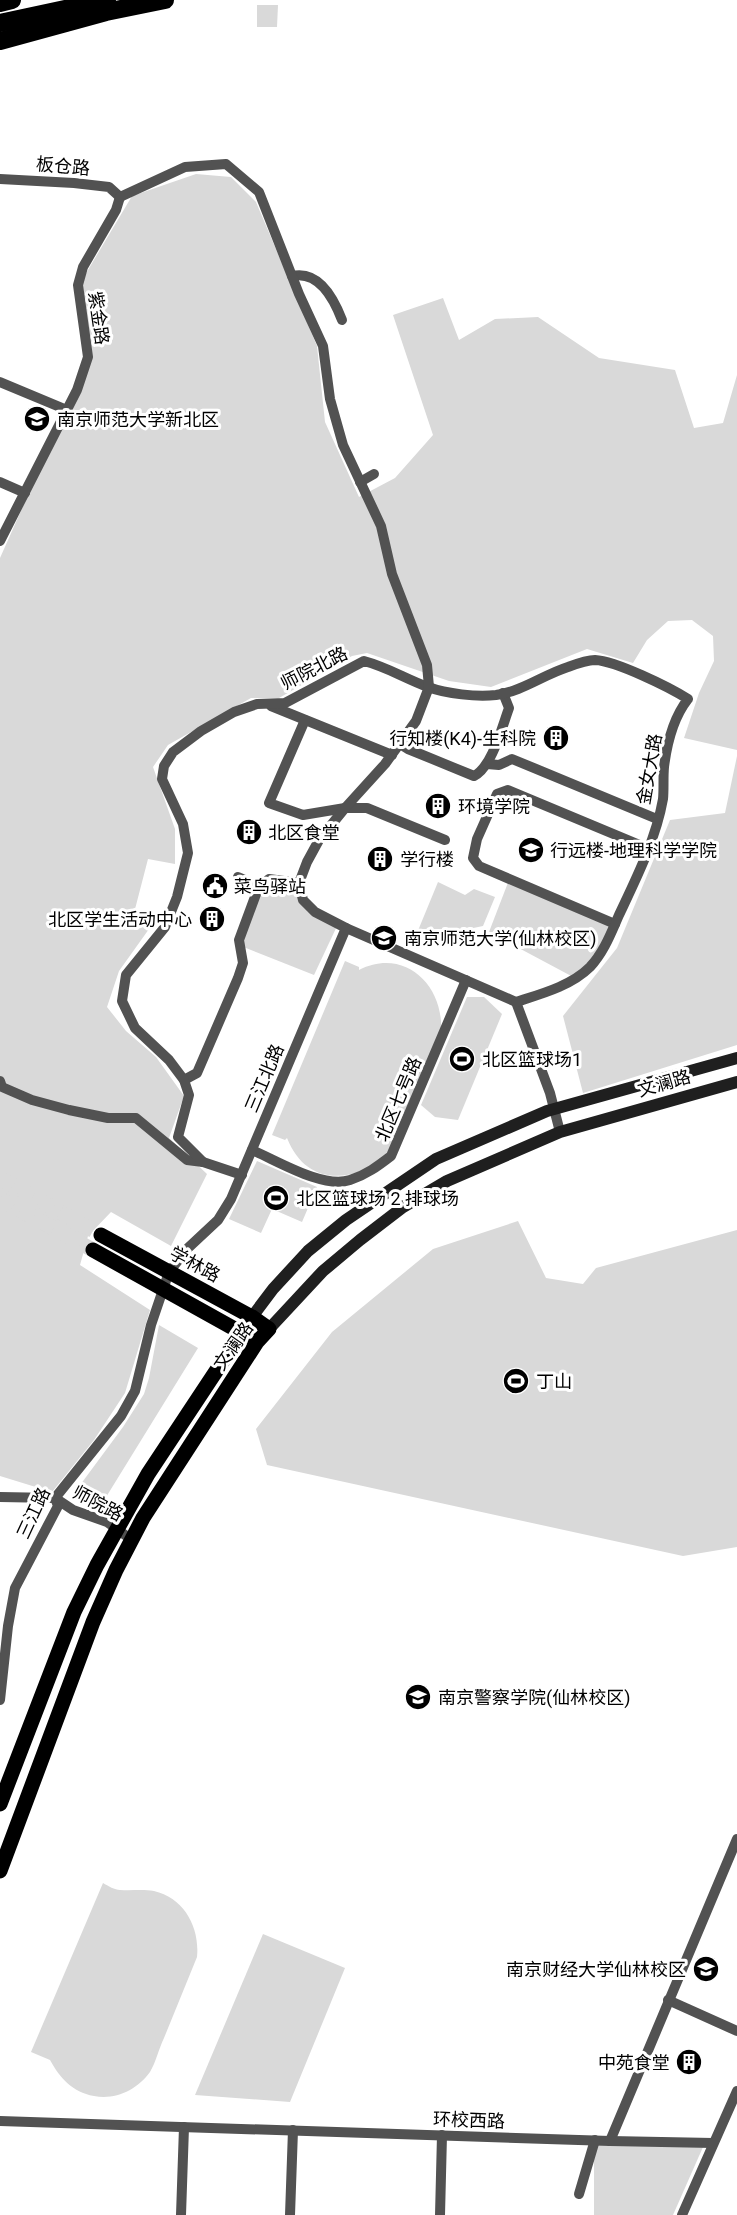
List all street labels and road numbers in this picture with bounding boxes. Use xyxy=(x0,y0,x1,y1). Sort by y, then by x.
street label: 板仓路 xyxy=(35,153,91,179)
street label: 紫金路 xyxy=(85,290,113,346)
street label: 师院北路 xyxy=(277,642,351,694)
street label: 金女大路 xyxy=(632,732,666,806)
street label: 三江北路 xyxy=(240,1041,288,1115)
street label: 北区七号路 xyxy=(371,1053,425,1145)
street label: 文澜路 xyxy=(635,1065,693,1101)
street label: 学林路 xyxy=(166,1242,224,1286)
street label: 文澜路 xyxy=(209,1318,257,1374)
street label: 师院路 xyxy=(69,1481,127,1525)
street label: 三江路 xyxy=(12,1484,54,1542)
street label: 环校西路 xyxy=(433,2108,505,2132)

